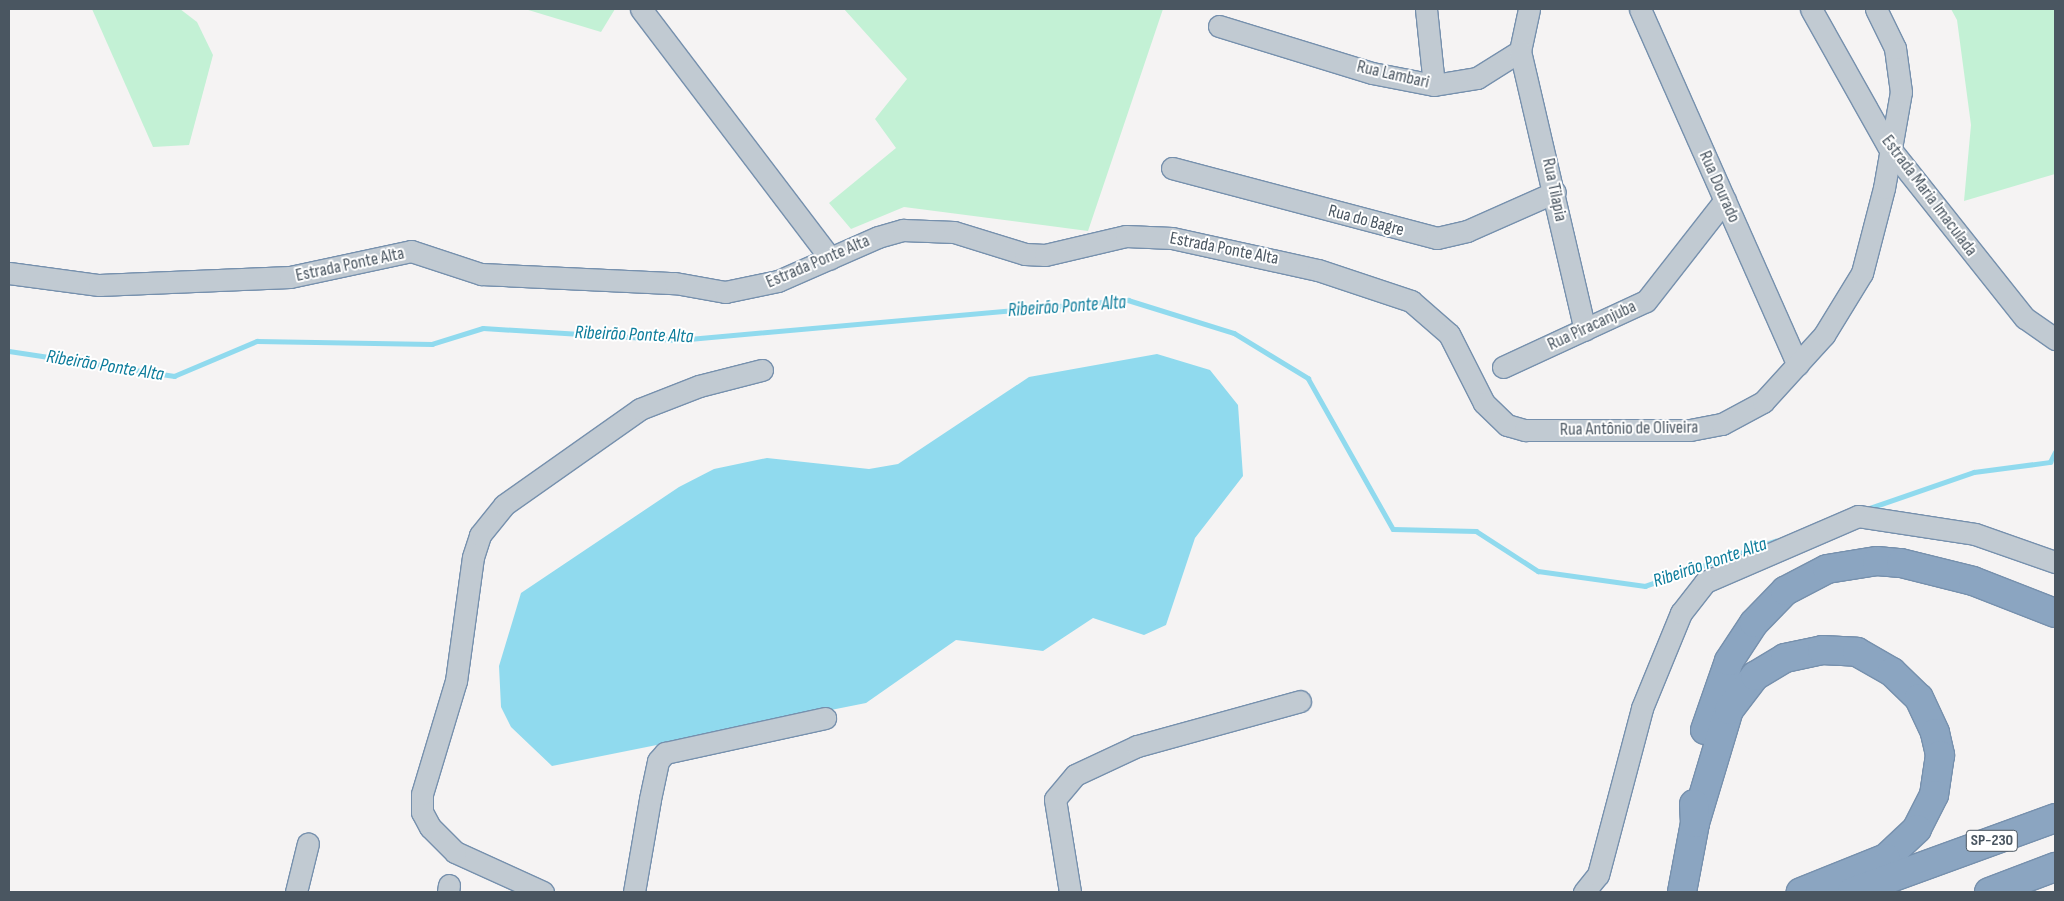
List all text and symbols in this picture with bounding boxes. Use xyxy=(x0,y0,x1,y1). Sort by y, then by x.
street label: Rua Lambari xyxy=(1355,56,1431,94)
street label: Estrada Maria Imaculada xyxy=(1876,131,1982,261)
street label: Rua Dourado xyxy=(1694,148,1744,226)
street label: Rua Tilapia xyxy=(1537,156,1571,224)
street label: Rua do Bagre xyxy=(1326,201,1406,241)
street label: Estrada Ponte Alta xyxy=(1168,228,1280,270)
street label: Estrada Ponte Alta xyxy=(763,230,873,294)
street label: Estrada Ponte Alta xyxy=(294,243,406,287)
water label: Ribeirão Ponte Alta xyxy=(1007,291,1127,323)
street label: Rua Piracanjuba xyxy=(1544,296,1640,356)
water label: Ribeirão Ponte Alta xyxy=(574,322,694,348)
water label: Ribeirão Ponte Alta xyxy=(45,345,165,387)
street label: Rua Antônio de Oliveira xyxy=(1560,417,1698,441)
water label: Ribeirão Ponte Alta xyxy=(1650,533,1770,593)
road number: SP-230 xyxy=(1966,828,2018,854)

